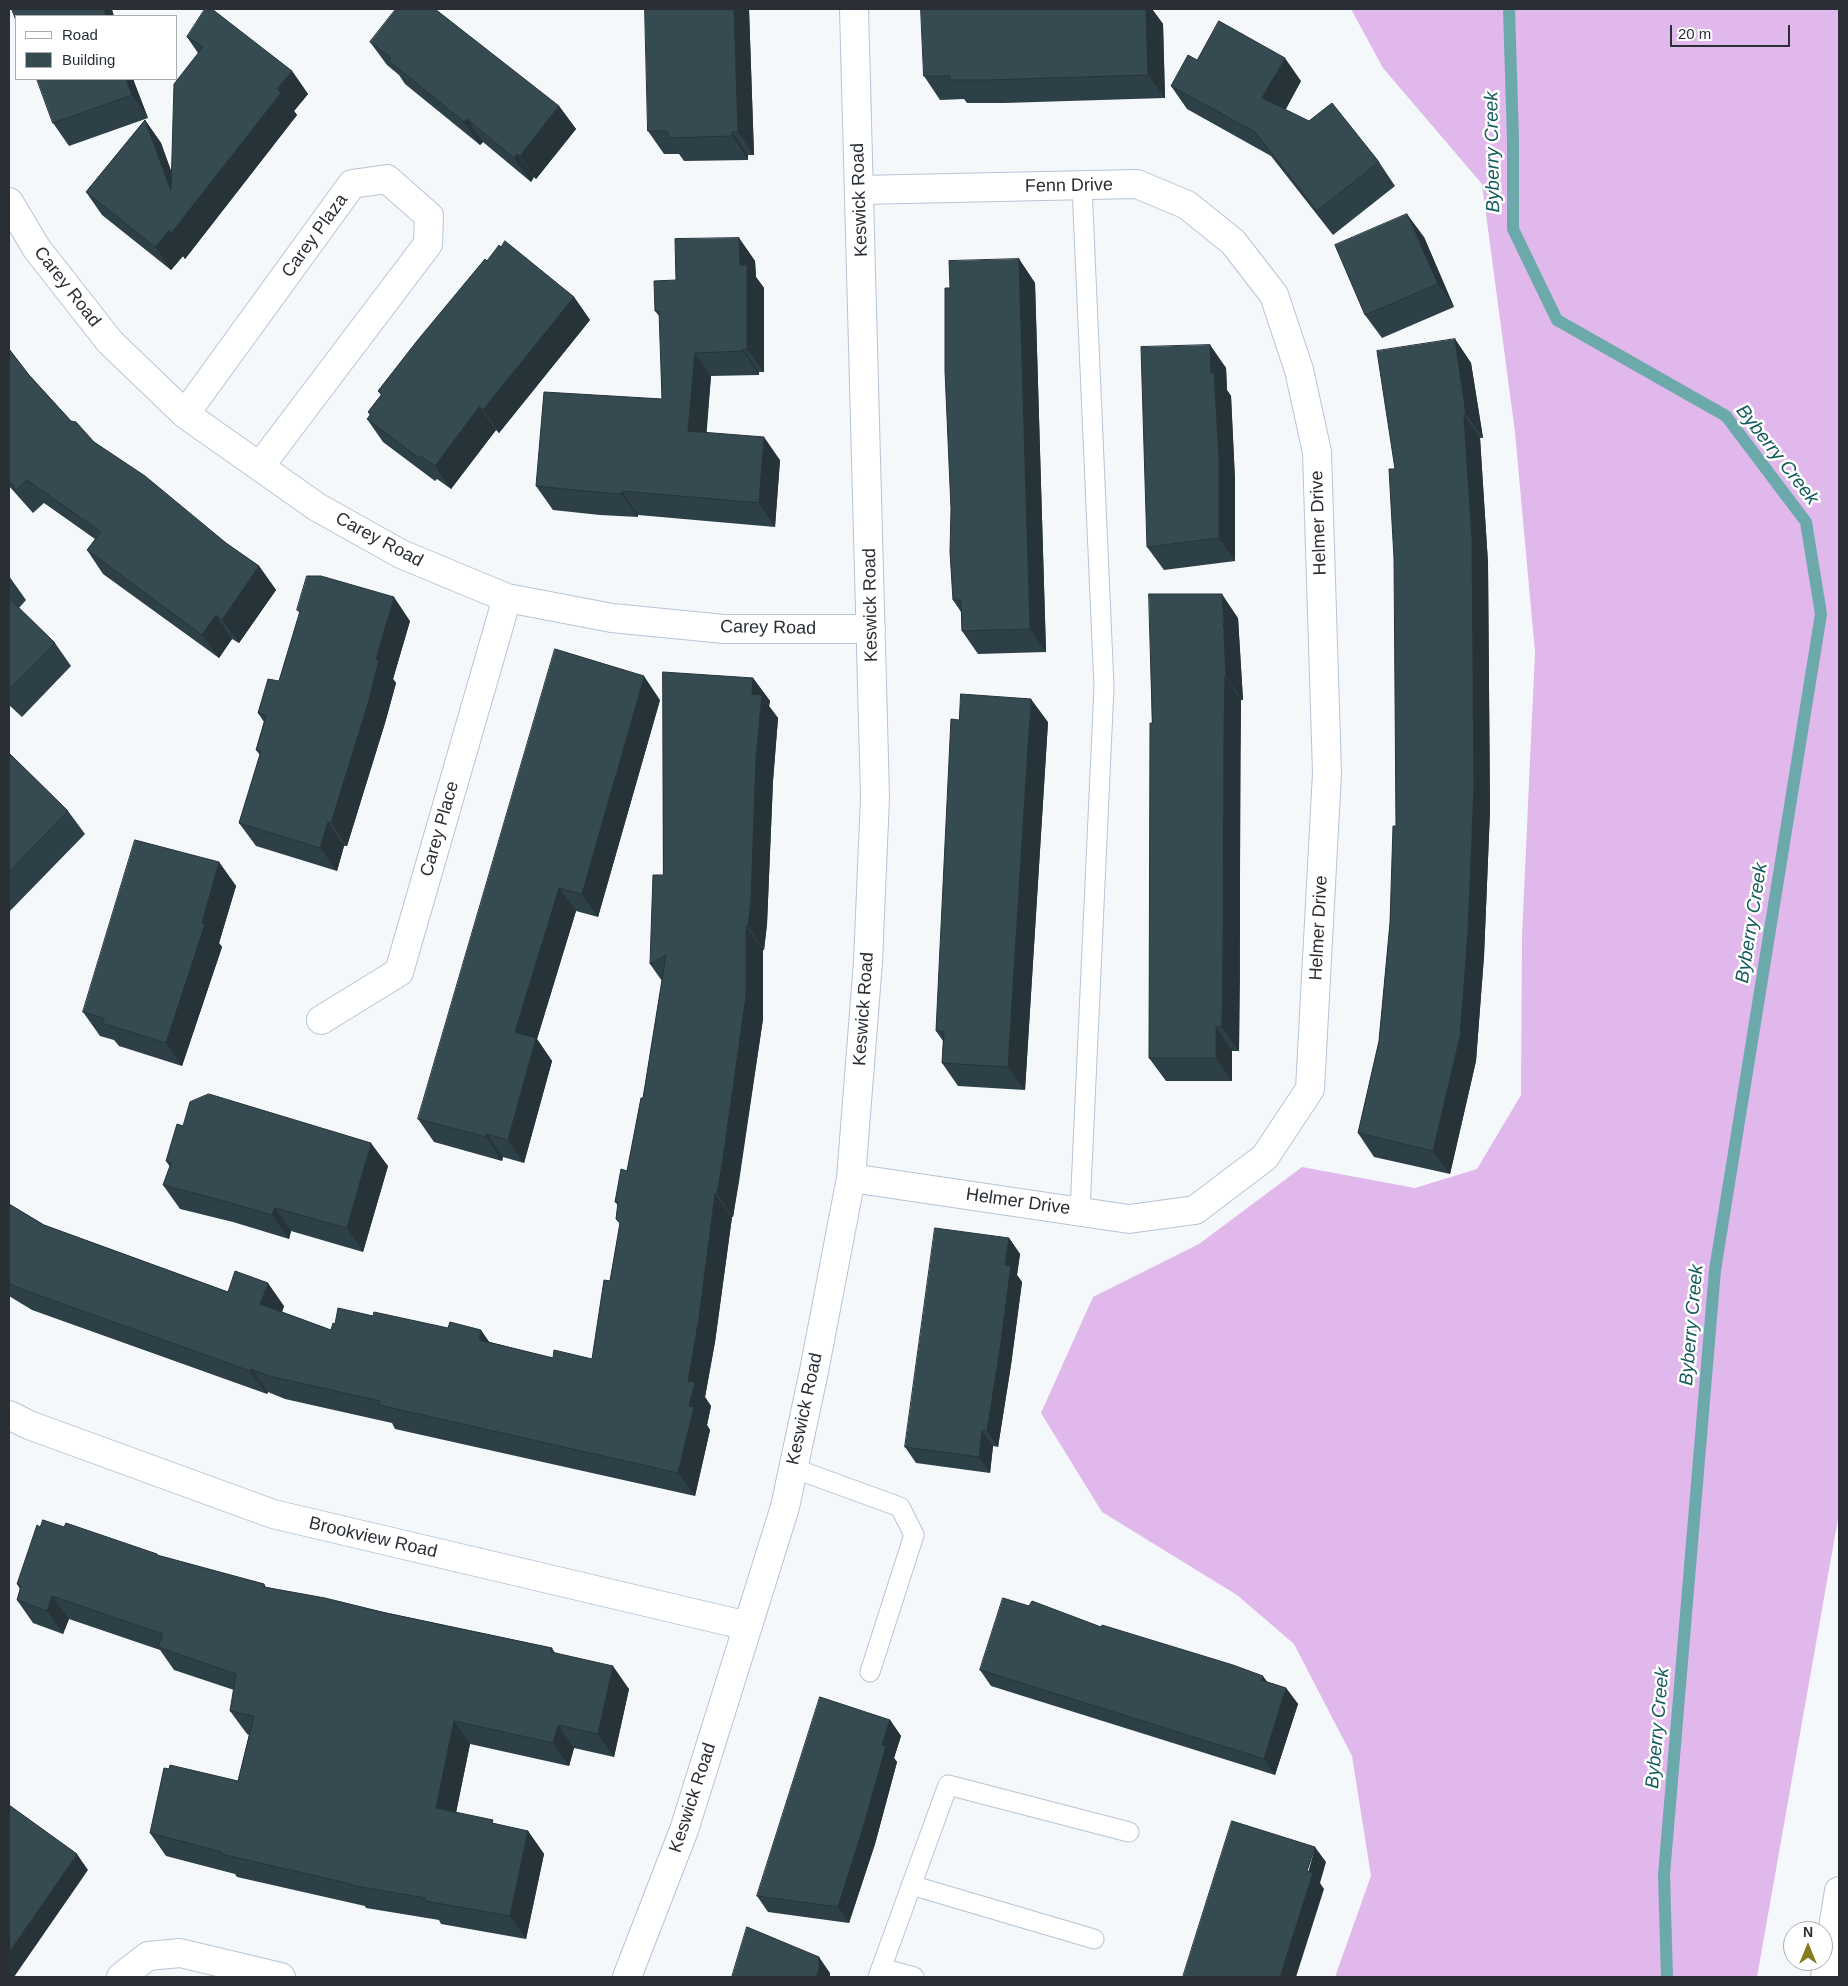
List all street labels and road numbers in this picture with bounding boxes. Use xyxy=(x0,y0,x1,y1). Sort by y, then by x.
street label: Keswick Road xyxy=(847,143,873,257)
street label: Fenn Drive xyxy=(1025,174,1113,198)
street label: Carey Plaza xyxy=(277,190,353,282)
street label: Carey Road xyxy=(29,243,105,331)
street label: Helmer Drive xyxy=(1306,470,1332,576)
street label: Carey Road xyxy=(332,508,426,572)
street label: Keswick Road xyxy=(859,548,883,662)
street label: Carey Road xyxy=(720,616,816,640)
street label: Carey Place xyxy=(416,779,464,879)
street label: Helmer Drive xyxy=(1305,875,1333,981)
street label: Keswick Road xyxy=(849,951,879,1067)
street label: Helmer Drive xyxy=(965,1184,1071,1220)
street label: Keswick Road xyxy=(783,1351,827,1467)
street label: Brookview Road xyxy=(307,1513,439,1563)
street label: Keswick Road xyxy=(665,1740,721,1856)

